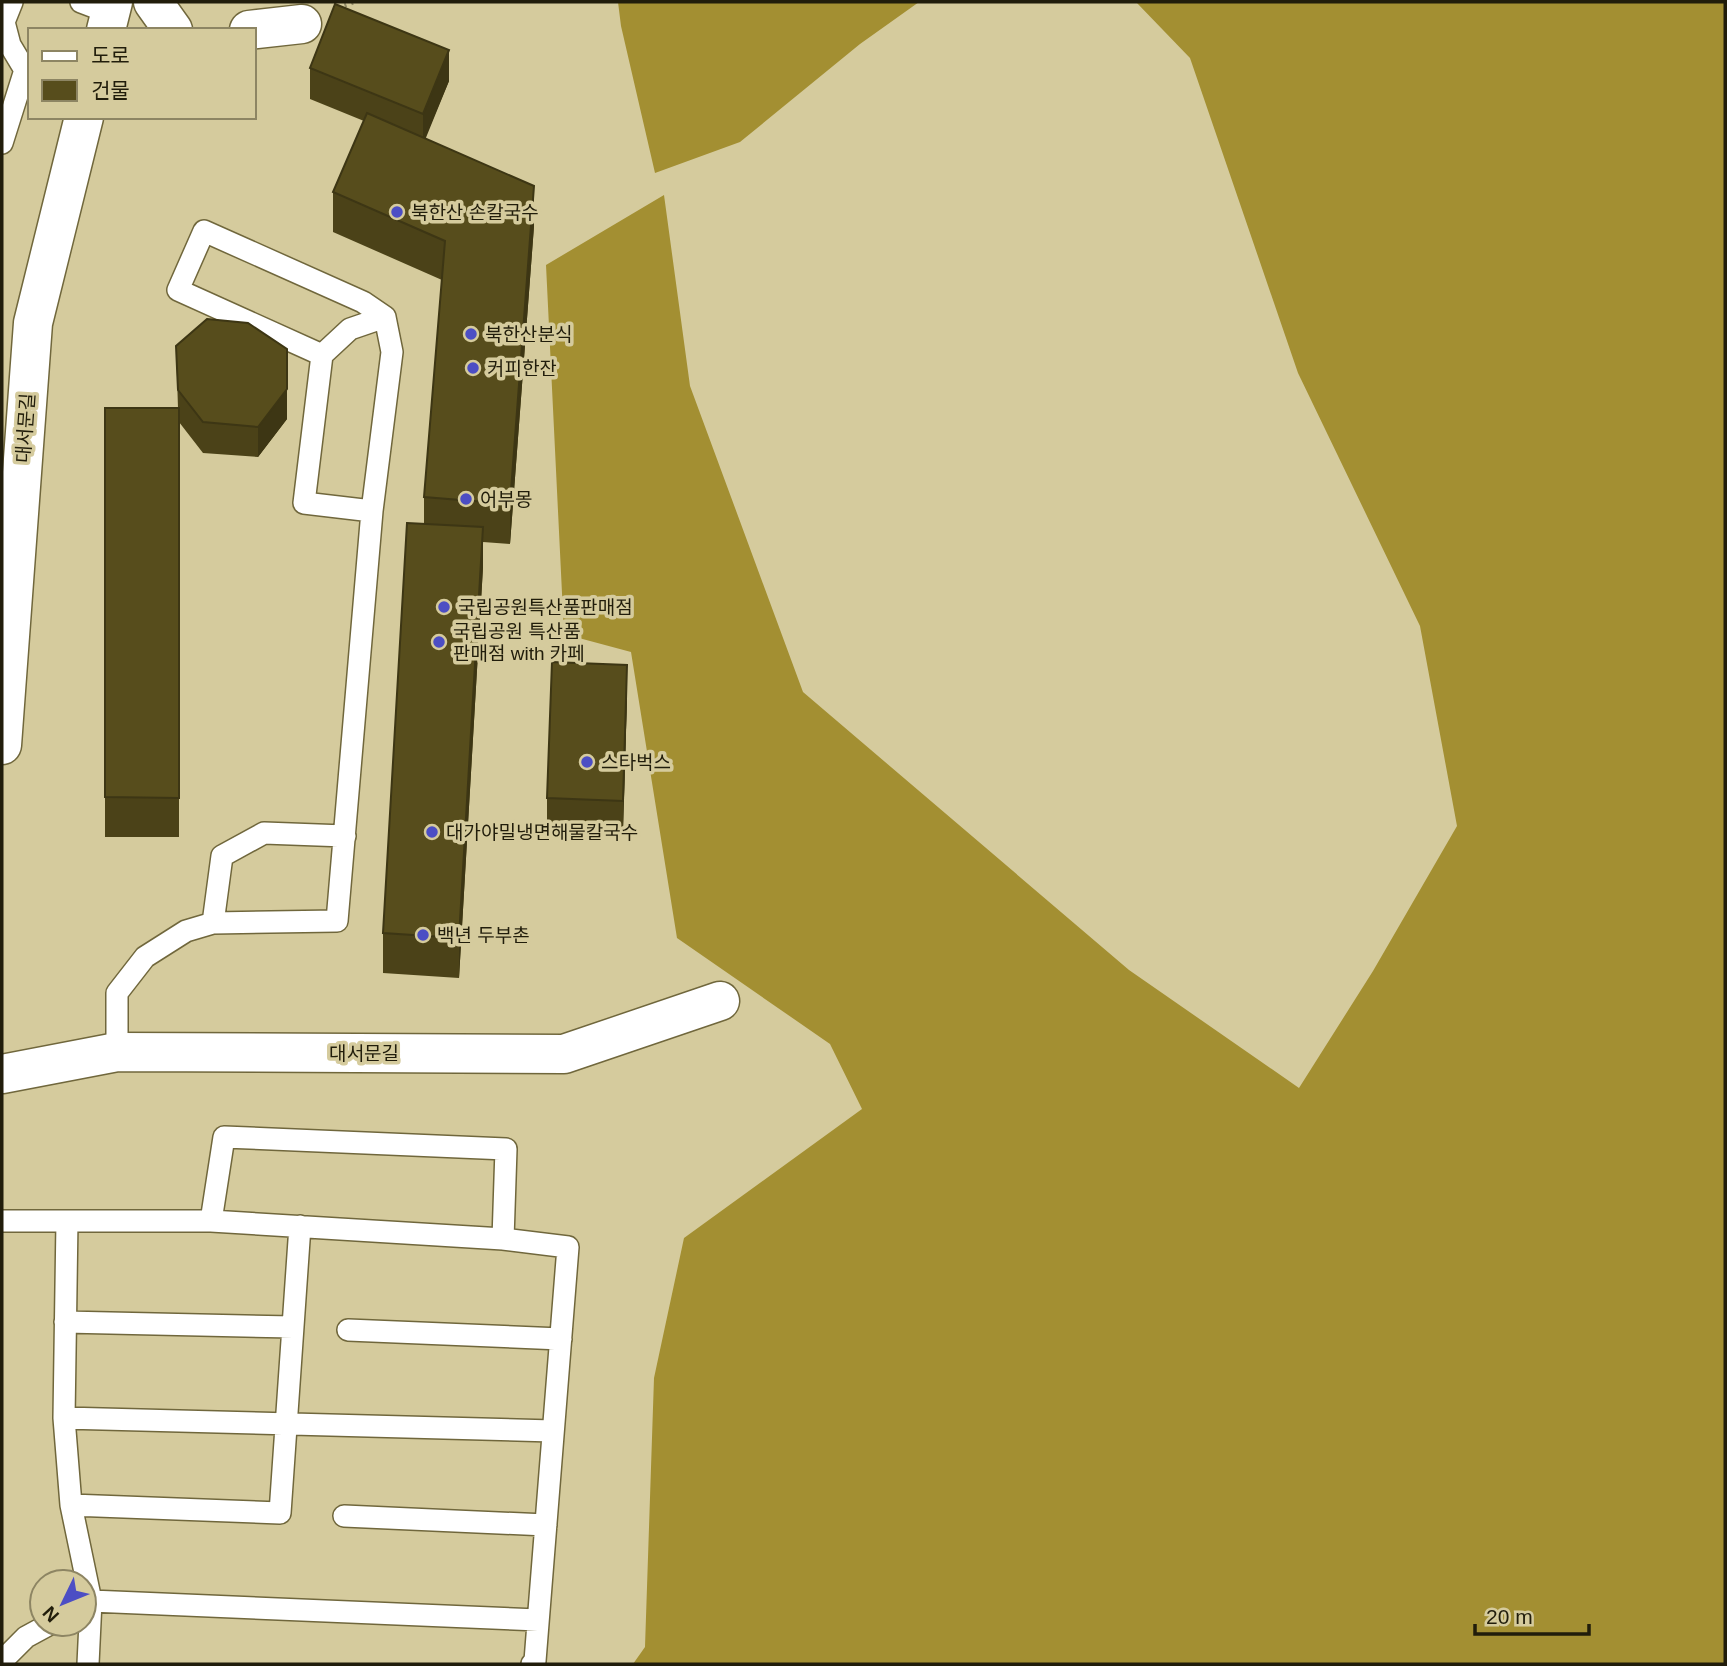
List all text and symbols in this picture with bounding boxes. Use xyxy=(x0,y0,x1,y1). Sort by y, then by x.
legend xyxy=(28,28,256,119)
text: 도로 xyxy=(91,44,130,67)
text: 건물 xyxy=(91,79,130,102)
place label: 북한산 손칼국수 xyxy=(411,202,539,223)
marker: 북한산 손칼국수 xyxy=(389,204,405,220)
place label: 북한산분식 xyxy=(485,324,572,345)
marker: 북한산분식 xyxy=(463,326,479,342)
place label: 커피한잔 xyxy=(487,358,557,379)
marker: 커피한잔 xyxy=(465,360,481,376)
street label: 대서문길 xyxy=(13,392,38,464)
place label: 어부몽 xyxy=(480,489,532,510)
marker: 어부몽 xyxy=(458,491,474,507)
place label: 국립공원특산품판매점 xyxy=(458,597,633,618)
marker: 국립공원특산품판매점 xyxy=(436,599,452,615)
place label: 국립공원 특산품 판매점 with 카페 xyxy=(453,621,585,664)
marker: 국립공원 특산품 판매점 with 카페 xyxy=(431,634,447,650)
place label: 스타벅스 xyxy=(601,752,671,773)
marker: 스타벅스 xyxy=(579,754,595,770)
place label: 대가야밀냉면해물칼국수 xyxy=(446,822,638,843)
marker: 대가야밀냉면해물칼국수 xyxy=(424,824,440,840)
place label: 백년 두부촌 xyxy=(437,925,530,946)
marker: 백년 두부촌 xyxy=(415,927,431,943)
street label: 대서문길 xyxy=(329,1043,399,1064)
north arrow xyxy=(28,1568,98,1638)
scale bar xyxy=(1475,1592,1589,1636)
text: N xyxy=(39,1602,63,1626)
text: 20 m xyxy=(1486,1605,1533,1628)

